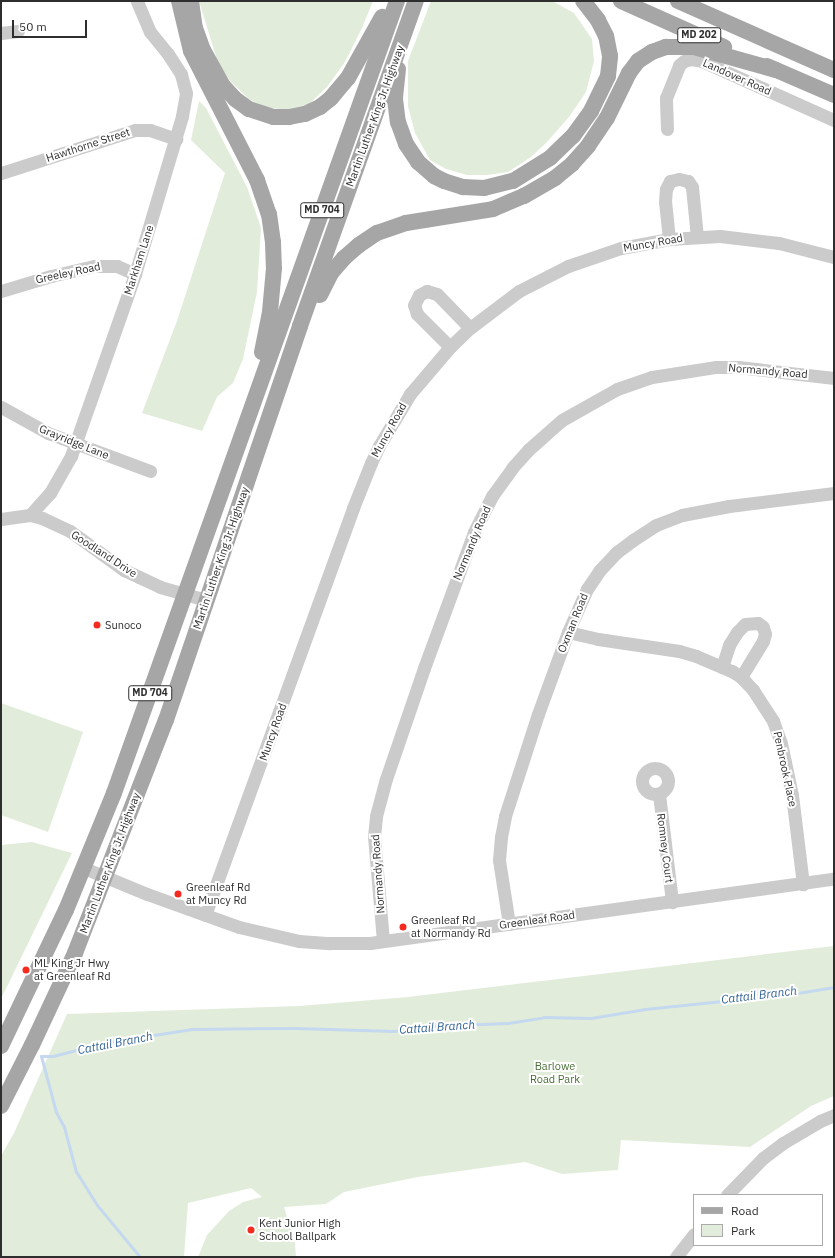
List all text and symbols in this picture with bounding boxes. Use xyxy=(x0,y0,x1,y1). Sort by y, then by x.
scale bar xyxy=(14,12,89,38)
text: 50 m xyxy=(19,19,47,34)
road number: MD 202 xyxy=(677,27,721,43)
street label: Martin Luther King Jr. Highway xyxy=(343,43,407,189)
street label: Landover Road xyxy=(701,56,773,98)
street label: Hawthorne Street xyxy=(44,125,132,165)
road number: MD 704 xyxy=(300,202,344,218)
street label: Markham Lane xyxy=(122,223,156,297)
street label: Muncy Road xyxy=(622,231,684,255)
street label: Greeley Road xyxy=(34,260,102,286)
street label: Normandy Road xyxy=(728,361,808,381)
street label: Muncy Road xyxy=(369,400,409,460)
street label: Grayridge Lane xyxy=(37,422,111,462)
street label: Martin Luther King Jr. Highway xyxy=(190,485,252,631)
street label: Normandy Road xyxy=(450,504,494,582)
street label: Goodland Drive xyxy=(69,528,139,580)
street label: Oxman Road xyxy=(555,591,591,655)
place label: Sunoco xyxy=(105,618,142,632)
marker: Sunoco xyxy=(92,620,102,630)
road number: MD 704 xyxy=(128,685,172,701)
street label: Muncy Road xyxy=(256,701,290,763)
street label: Penbrook Place xyxy=(771,730,799,808)
street label: Martin Luther King Jr. Highway xyxy=(77,791,143,935)
street label: Romney Court xyxy=(654,812,676,884)
street label: Normandy Road xyxy=(369,834,387,914)
place label: Greenleaf Rd at Muncy Rd xyxy=(186,881,250,907)
marker: Greenleaf Rd at Muncy Rd xyxy=(173,889,183,899)
street label: Greenleaf Road xyxy=(498,908,576,932)
place label: Greenleaf Rd at Normandy Rd xyxy=(411,914,491,940)
marker: Greenleaf Rd at Normandy Rd xyxy=(398,922,408,932)
place label: ML King Jr Hwy at Greenleaf Rd xyxy=(34,957,111,983)
marker: ML King Jr Hwy at Greenleaf Rd xyxy=(21,965,31,975)
water label: Cattail Branch xyxy=(720,983,798,1007)
water label: Cattail Branch xyxy=(399,1017,475,1037)
water label: Cattail Branch xyxy=(76,1029,154,1057)
park label: Barlowe Road Park xyxy=(530,1060,580,1086)
legend xyxy=(693,1194,823,1246)
text: Road xyxy=(731,1203,759,1218)
place label: Kent Junior High School Ballpark xyxy=(259,1217,341,1243)
text: Park xyxy=(731,1223,755,1238)
marker: Kent Junior High School Ballpark xyxy=(246,1225,256,1235)

